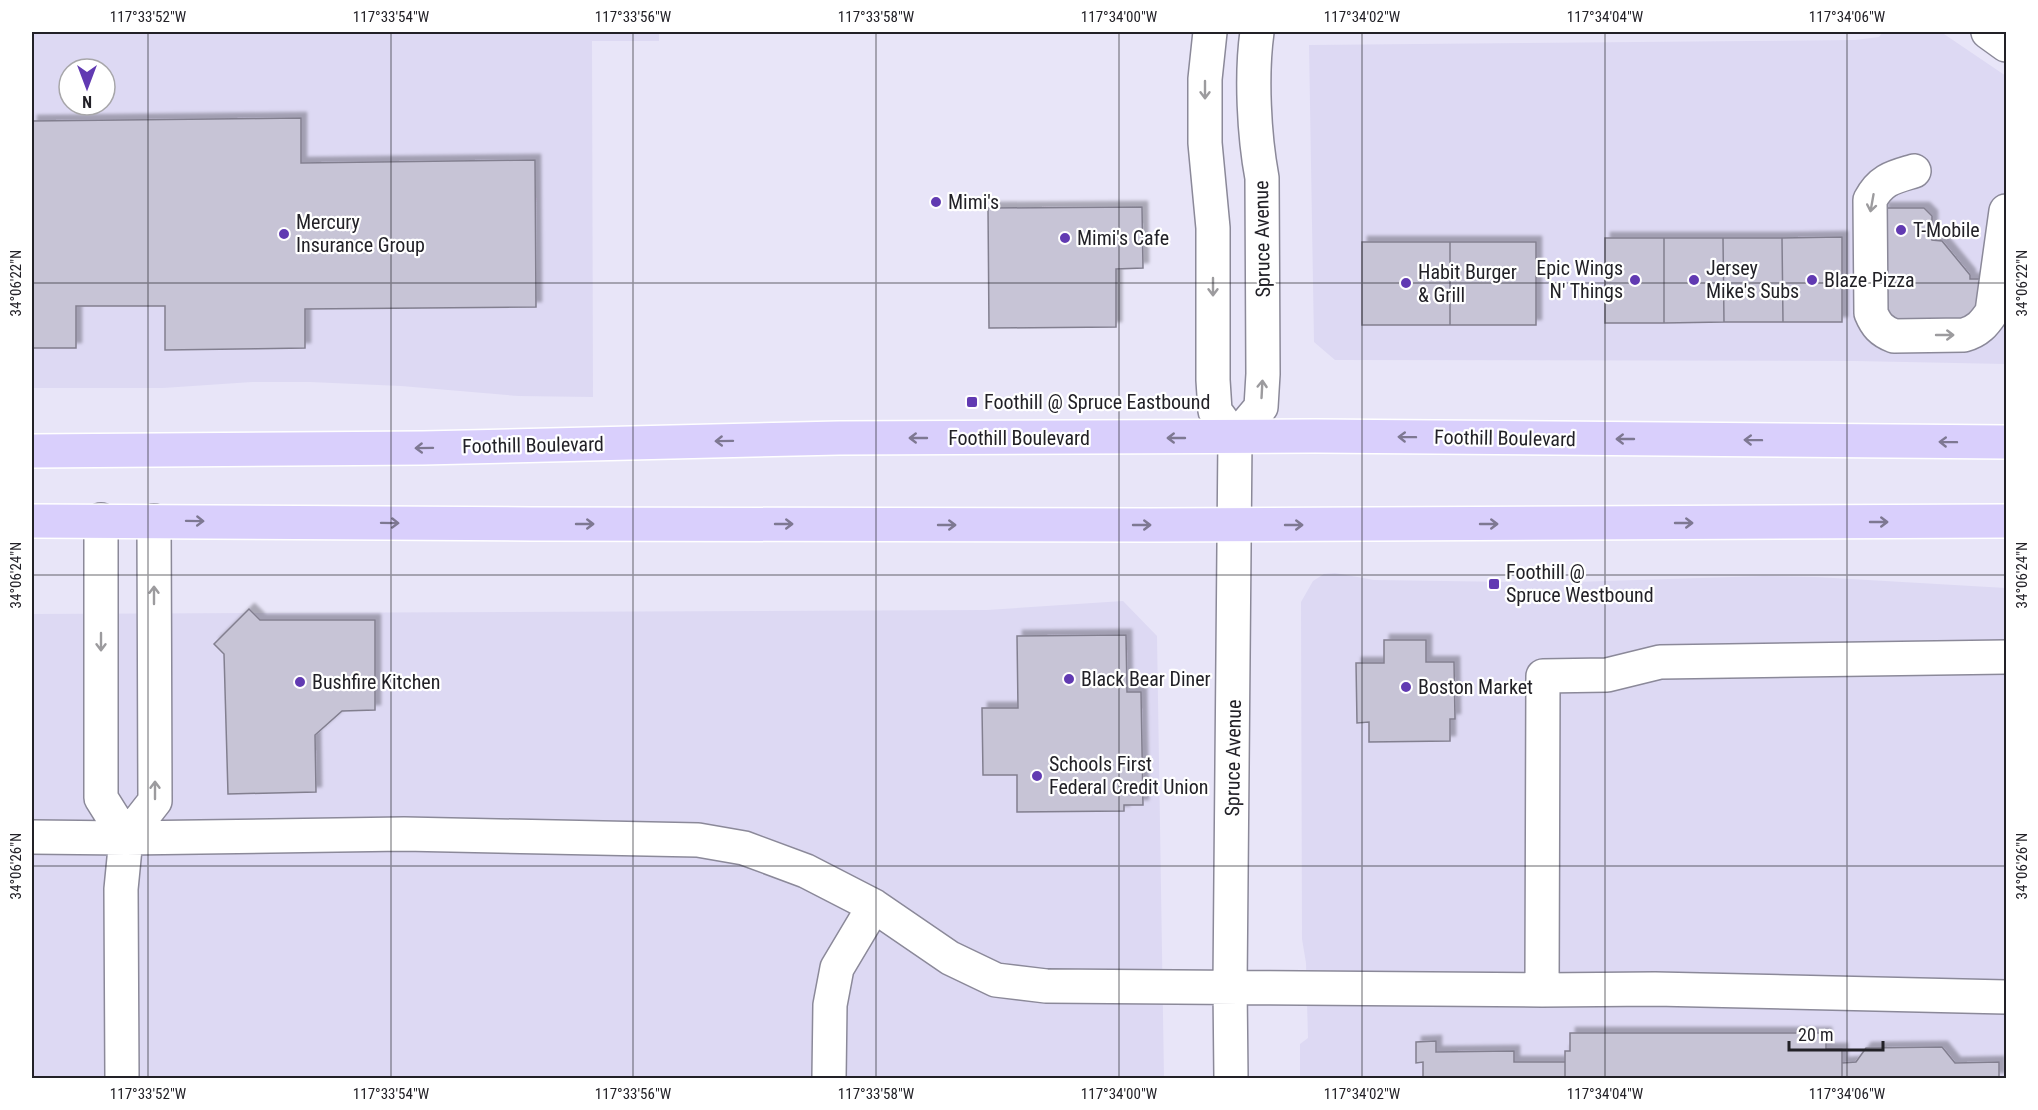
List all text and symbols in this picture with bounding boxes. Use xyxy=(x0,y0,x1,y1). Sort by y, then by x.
text: 117°33'52"W xyxy=(110,8,187,26)
text: 117°33'54"W xyxy=(353,8,430,26)
text: 117°33'56"W xyxy=(595,8,672,26)
text: 117°33'58"W xyxy=(838,8,915,26)
text: 117°34'00"W xyxy=(1081,8,1158,26)
text: 117°34'02"W xyxy=(1324,8,1401,26)
text: 117°34'04"W xyxy=(1567,8,1644,26)
text: 117°34'06"W xyxy=(1809,8,1886,26)
north arrow xyxy=(57,57,117,117)
one-way arrow xyxy=(1199,79,1211,99)
text: N xyxy=(82,92,92,111)
street label: Spruce Avenue xyxy=(1249,180,1275,298)
place label: Mimi's xyxy=(948,190,999,214)
one-way arrow xyxy=(1866,193,1877,212)
marker: Mimi's xyxy=(929,195,943,209)
place label: Mercury Insurance Group xyxy=(296,210,425,257)
place label: T-Mobile xyxy=(1913,218,1980,242)
marker: T-Mobile xyxy=(1894,223,1908,237)
place label: Mimi's Cafe xyxy=(1077,226,1169,250)
marker: Mercury Insurance Group xyxy=(277,227,291,241)
marker: Mimi's Cafe xyxy=(1058,231,1072,245)
text: 34°06'22"N xyxy=(7,250,25,316)
text: 34°06'22"N xyxy=(2013,250,2031,316)
place label: Epic Wings N' Things xyxy=(1536,256,1623,303)
place label: Jersey Mike's Subs xyxy=(1706,256,1799,303)
place label: Habit Burger & Grill xyxy=(1418,260,1517,307)
place label: Blaze Pizza xyxy=(1824,268,1915,292)
marker: Epic Wings N' Things xyxy=(1628,273,1642,287)
marker: Jersey Mike's Subs xyxy=(1687,273,1701,287)
marker: Blaze Pizza xyxy=(1805,273,1819,287)
one-way arrow xyxy=(1207,276,1219,296)
marker: Habit Burger & Grill xyxy=(1399,276,1413,290)
one-way arrow xyxy=(1934,329,1954,341)
one-way arrow xyxy=(1257,379,1268,399)
place label: Foothill @ Spruce Eastbound xyxy=(984,390,1210,414)
marker: Foothill @ Spruce Eastbound xyxy=(965,395,979,409)
street label: Foothill Boulevard xyxy=(1434,425,1576,451)
street label: Foothill Boulevard xyxy=(948,426,1090,450)
one-way arrow xyxy=(1398,431,1418,443)
street label: Foothill Boulevard xyxy=(462,432,604,458)
one-way arrow xyxy=(909,432,929,444)
one-way arrow xyxy=(1167,432,1187,444)
one-way arrow xyxy=(1615,433,1635,445)
one-way arrow xyxy=(1744,434,1764,446)
one-way arrow xyxy=(714,435,734,446)
one-way arrow xyxy=(1939,436,1959,448)
one-way arrow xyxy=(414,442,434,453)
one-way arrow xyxy=(184,515,204,527)
one-way arrow xyxy=(1868,516,1888,528)
one-way arrow xyxy=(379,517,399,529)
one-way arrow xyxy=(1673,517,1693,529)
one-way arrow xyxy=(574,518,594,530)
one-way arrow xyxy=(773,518,793,530)
one-way arrow xyxy=(1478,518,1498,530)
one-way arrow xyxy=(936,519,956,531)
one-way arrow xyxy=(1131,519,1151,531)
one-way arrow xyxy=(1283,519,1303,531)
text: 34°06'24"N xyxy=(7,542,25,608)
text: 34°06'24"N xyxy=(2013,542,2031,608)
place label: Foothill @ Spruce Westbound xyxy=(1506,560,1654,607)
marker: Foothill @ Spruce Westbound xyxy=(1487,577,1501,591)
one-way arrow xyxy=(148,586,160,606)
one-way arrow xyxy=(95,631,107,651)
place label: Black Bear Diner xyxy=(1081,667,1211,691)
place label: Bushfire Kitchen xyxy=(312,670,440,694)
marker: Black Bear Diner xyxy=(1062,672,1076,686)
marker: Bushfire Kitchen xyxy=(293,675,307,689)
place label: Boston Market xyxy=(1418,675,1533,699)
marker: Boston Market xyxy=(1399,680,1413,694)
street label: Spruce Avenue xyxy=(1220,699,1246,817)
place label: Schools First Federal Credit Union xyxy=(1049,752,1208,799)
marker: Schools First Federal Credit Union xyxy=(1030,769,1044,783)
one-way arrow xyxy=(149,781,161,801)
text: 34°06'26"N xyxy=(7,833,25,899)
text: 34°06'26"N xyxy=(2013,833,2031,899)
scale bar xyxy=(1789,1014,1884,1052)
text: 20 m xyxy=(1798,1024,1833,1045)
text: 117°33'52"W xyxy=(110,1085,187,1103)
text: 117°33'54"W xyxy=(353,1085,430,1103)
text: 117°33'56"W xyxy=(595,1085,672,1103)
text: 117°33'58"W xyxy=(838,1085,915,1103)
text: 117°34'00"W xyxy=(1081,1085,1158,1103)
text: 117°34'02"W xyxy=(1324,1085,1401,1103)
text: 117°34'04"W xyxy=(1567,1085,1644,1103)
text: 117°34'06"W xyxy=(1809,1085,1886,1103)

